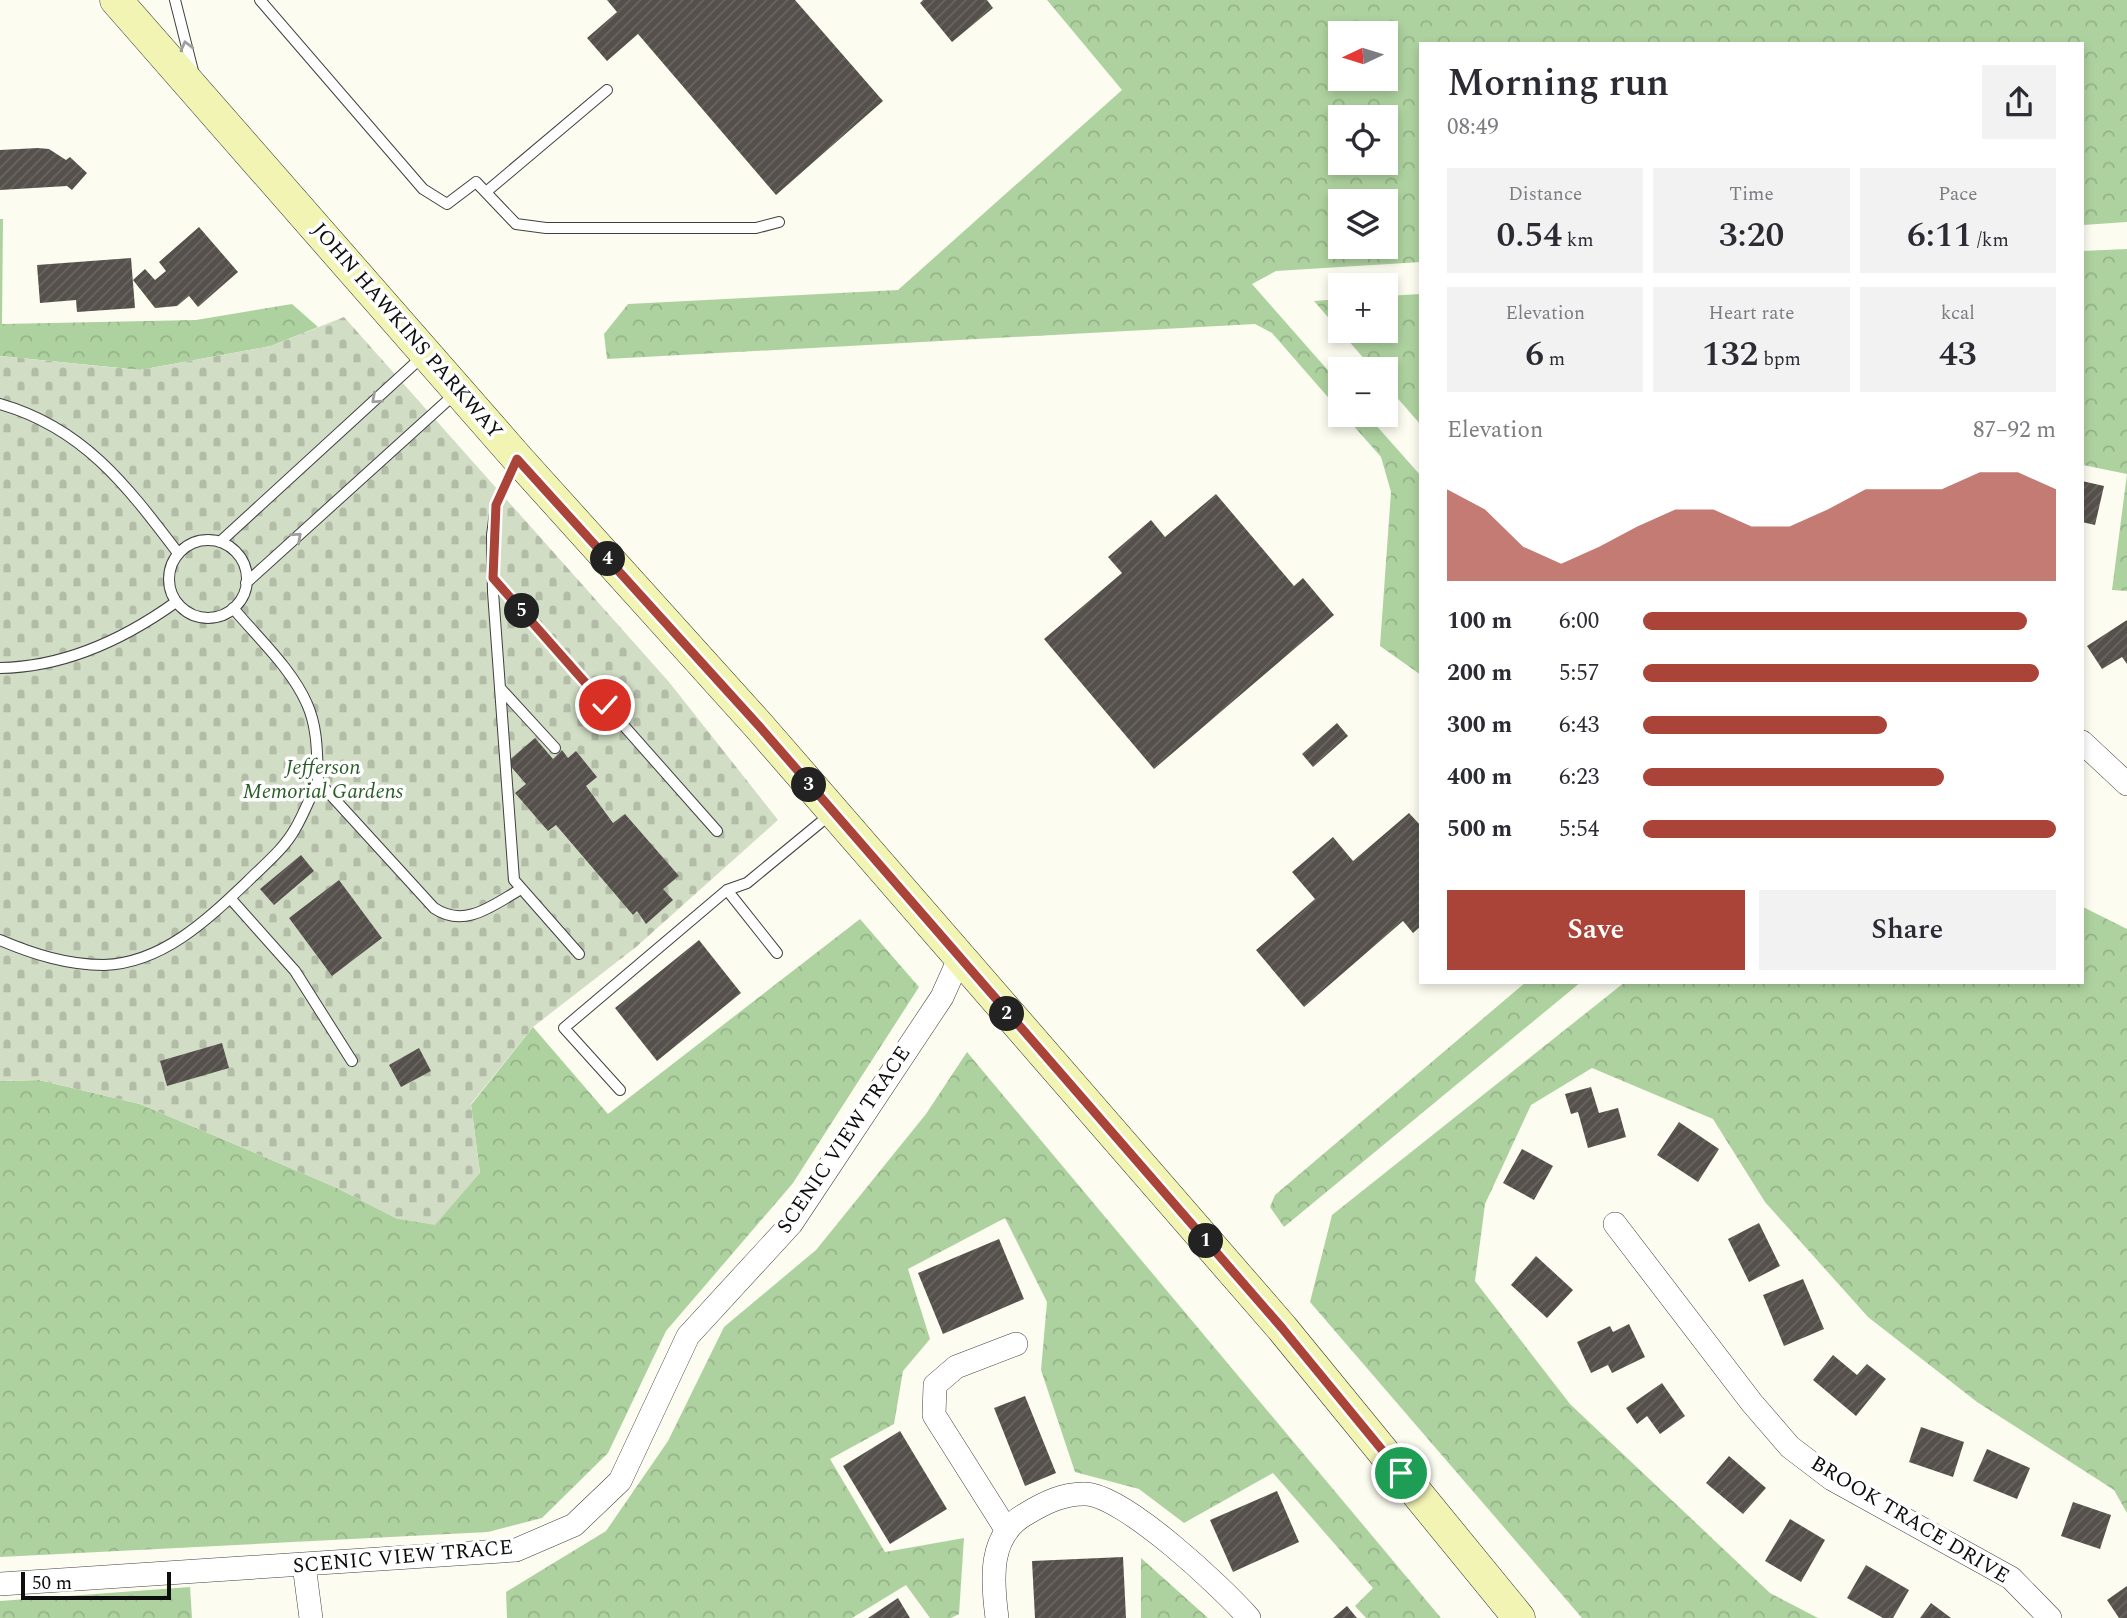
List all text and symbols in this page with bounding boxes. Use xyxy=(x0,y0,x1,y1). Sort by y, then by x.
north arrow xyxy=(1328,21,1398,91)
map controls xyxy=(1328,21,1398,427)
one-way arrow xyxy=(180,40,194,52)
text: Morning run xyxy=(1447,55,1669,113)
button: share xyxy=(1982,65,2056,139)
button: locate xyxy=(1328,105,1398,175)
text: 08:49 xyxy=(1447,110,1499,145)
text: Distance xyxy=(1508,180,1582,209)
text: Time xyxy=(1729,180,1774,209)
text: Pace xyxy=(1938,180,1977,209)
button: layers xyxy=(1328,189,1398,259)
text: 0.54 xyxy=(1497,209,1562,262)
text: 3:20 xyxy=(1719,209,1784,262)
text: 6:11 xyxy=(1907,209,1972,262)
street label: JOHN HAWKINS PARKWAY xyxy=(304,216,510,446)
text: km xyxy=(1562,226,1594,255)
text: /km xyxy=(1972,226,2009,255)
button: + xyxy=(1328,273,1398,343)
text: Elevation xyxy=(1505,299,1585,328)
text: Heart rate xyxy=(1709,299,1794,328)
text: kcal xyxy=(1941,299,1975,328)
text: 6 xyxy=(1525,328,1544,381)
text: 132 xyxy=(1702,328,1758,381)
text: 43 xyxy=(1939,328,1977,381)
text: m xyxy=(1544,345,1565,374)
text: bpm xyxy=(1758,345,1801,374)
button: − xyxy=(1328,357,1398,427)
one-way arrow xyxy=(371,391,384,404)
text: Elevation xyxy=(1447,413,1543,448)
text: 87–92 m xyxy=(1973,413,2056,448)
one-way arrow xyxy=(289,533,302,545)
pin: 4 xyxy=(590,542,626,576)
text: 4 xyxy=(602,544,613,573)
pin: 5 xyxy=(504,594,540,628)
text: 5 xyxy=(516,596,527,625)
text: 100 m xyxy=(1447,604,1512,639)
text: 6:00 xyxy=(1559,604,1599,639)
text: 200 m xyxy=(1447,656,1512,691)
text: 5:57 xyxy=(1559,656,1599,691)
pin xyxy=(575,675,635,735)
icon: check xyxy=(586,686,624,724)
text: 300 m xyxy=(1447,708,1512,743)
text: 6:43 xyxy=(1559,708,1599,743)
park label: Jefferson Memorial Gardens xyxy=(243,752,404,808)
text: 400 m xyxy=(1447,760,1512,795)
text: 6:23 xyxy=(1559,760,1599,795)
pin: 3 xyxy=(792,768,826,802)
text: 3 xyxy=(803,770,814,799)
text: 500 m xyxy=(1447,812,1512,847)
text: 5:54 xyxy=(1559,812,1599,847)
button: Save xyxy=(1447,890,1745,970)
button: Share xyxy=(1759,890,2056,970)
pin: 2 xyxy=(990,996,1024,1032)
text: 2 xyxy=(1001,999,1012,1028)
street label: SCENIC VIEW TRACE xyxy=(769,1040,919,1240)
pin: 1 xyxy=(1188,1224,1224,1258)
text: 1 xyxy=(1200,1226,1211,1255)
pin xyxy=(1371,1443,1431,1503)
street label: BROOK TRACE DRIVE xyxy=(1804,1448,2016,1592)
icon: arrive xyxy=(1382,1454,1420,1492)
street label: SCENIC VIEW TRACE xyxy=(292,1531,514,1583)
scale bar xyxy=(21,1569,172,1601)
text: 50 m xyxy=(32,1569,72,1598)

